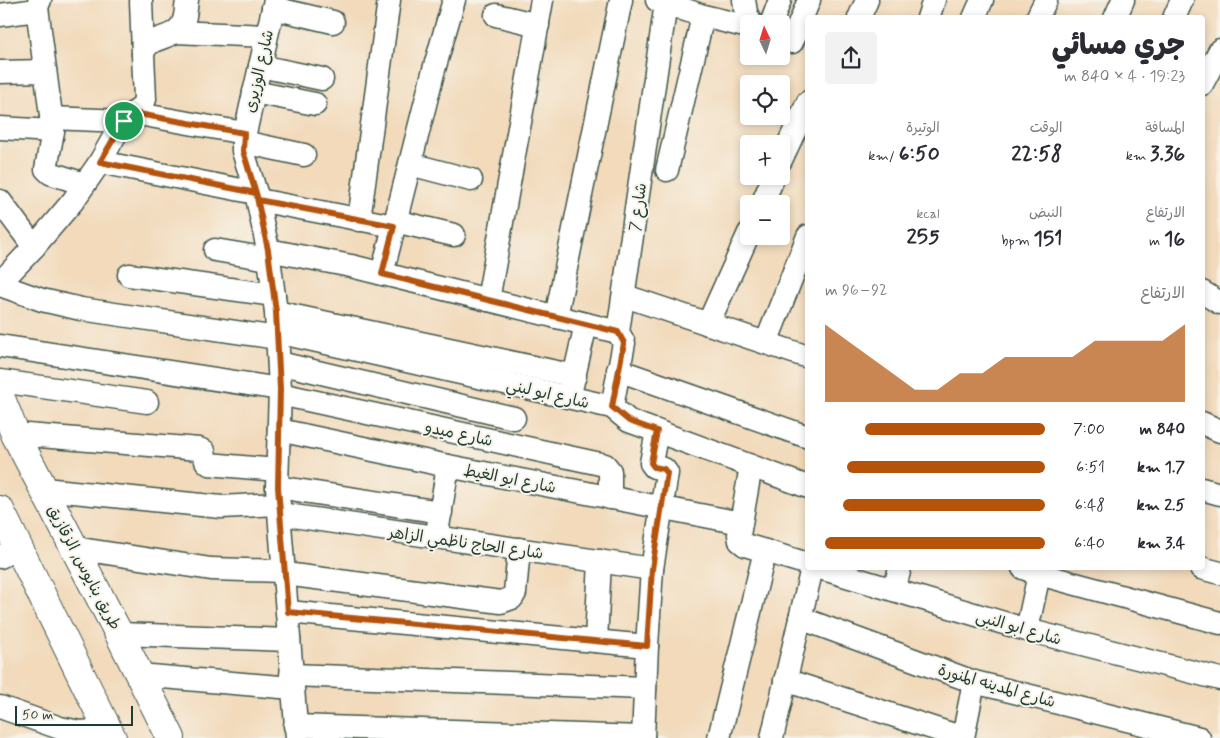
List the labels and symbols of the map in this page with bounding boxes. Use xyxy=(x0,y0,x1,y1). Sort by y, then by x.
north arrow xyxy=(740,15,790,65)
street label: شارع الوزيرى xyxy=(240,28,279,115)
pin xyxy=(103,100,145,142)
street label: شارع 7 xyxy=(625,182,652,233)
street label: شارع ابو لبني xyxy=(504,375,591,417)
street label: شارع ميدو xyxy=(422,417,494,452)
street label: شارع ابو الغيط xyxy=(462,460,558,499)
street label: طريق بنايوس, الزقازيق xyxy=(42,502,126,634)
street label: شارع الحاج ناظمي الزاهر xyxy=(385,522,545,568)
street label: شارع ابو النبى xyxy=(973,606,1064,651)
street label: شارع المدينه المنورة xyxy=(935,660,1058,713)
scale bar xyxy=(15,703,132,726)

